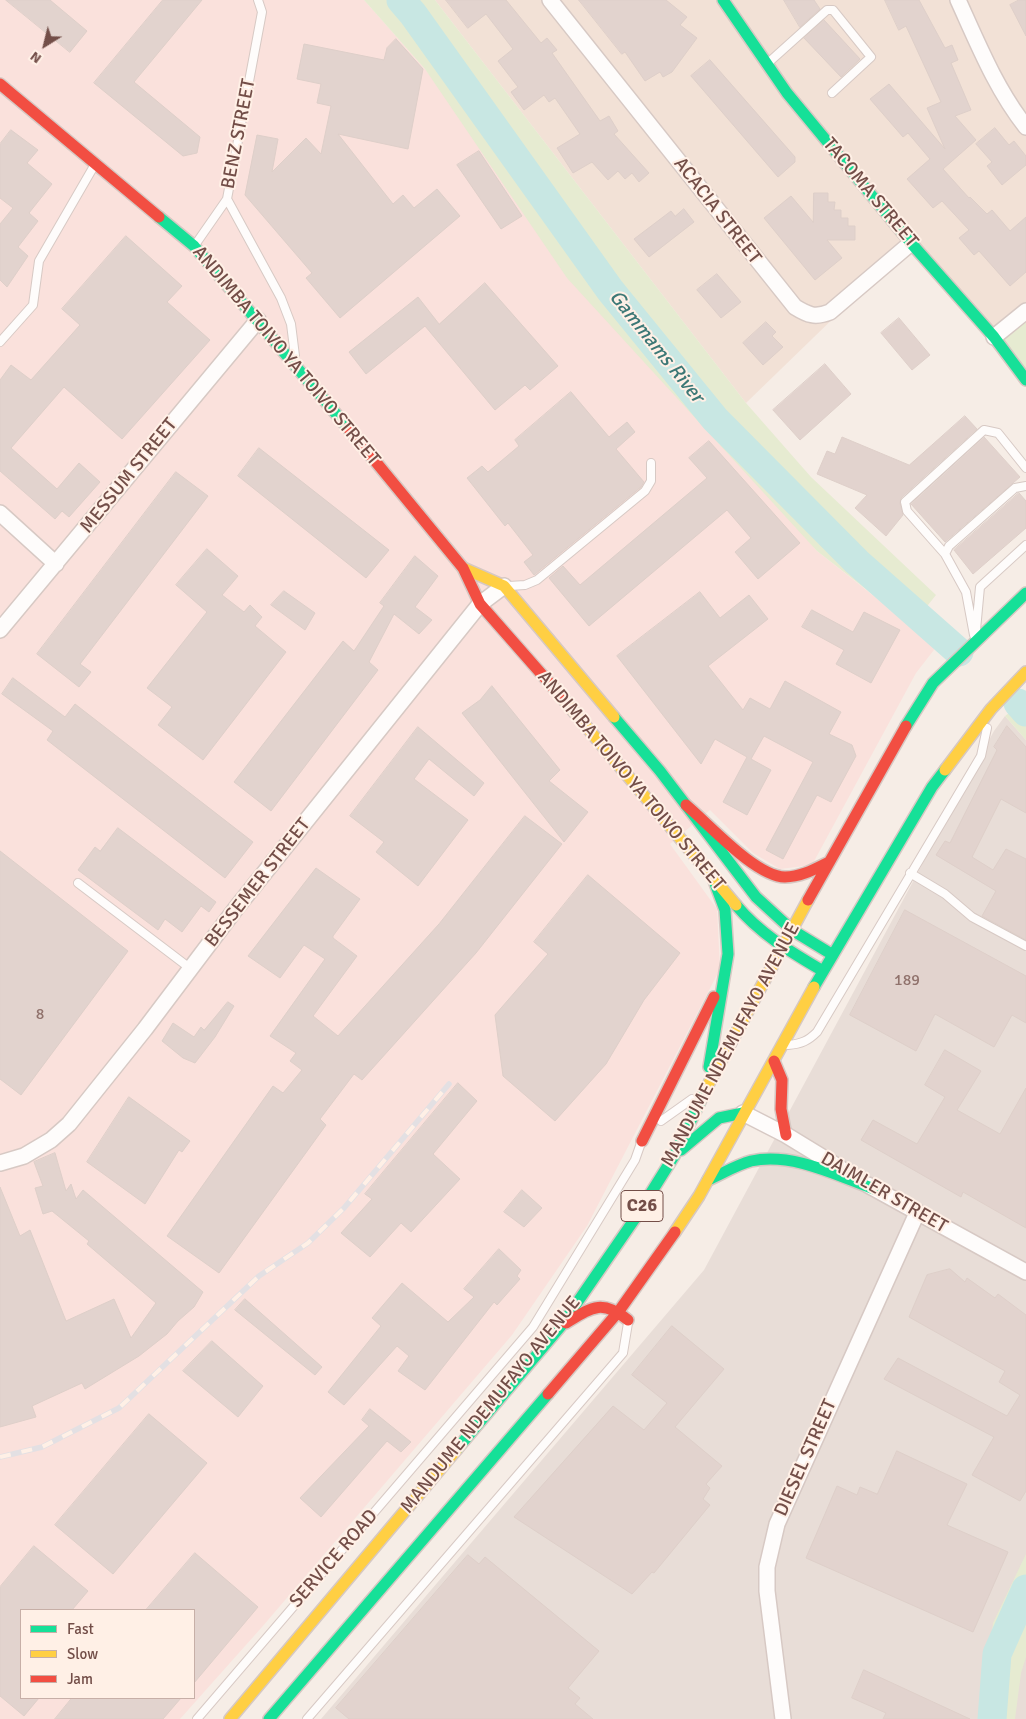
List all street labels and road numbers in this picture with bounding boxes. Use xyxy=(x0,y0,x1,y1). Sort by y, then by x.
street label: BENZ STREET xyxy=(217,77,261,191)
street label: TACOMA STREET xyxy=(817,134,923,252)
street label: ACACIA STREET xyxy=(668,153,766,269)
street label: ANDIMBA TOIVO YA TOIVO STREET xyxy=(187,242,385,470)
street label: MESSUM STREET xyxy=(76,414,182,538)
street label: ANDIMBA TOIVO YA TOIVO STREET xyxy=(532,667,730,895)
street label: BESSEMER STREET xyxy=(201,814,315,952)
street label: MANDUME NDEMUFAYO AVENUE xyxy=(657,919,805,1171)
street label: DAIMLER STREET xyxy=(817,1148,951,1238)
road number: C26 xyxy=(621,1190,663,1222)
street label: MANDUME NDEMUFAYO AVENUE xyxy=(396,1292,586,1518)
street label: DIESEL STREET xyxy=(770,1396,842,1520)
street label: SERVICE ROAD xyxy=(285,1505,383,1613)

